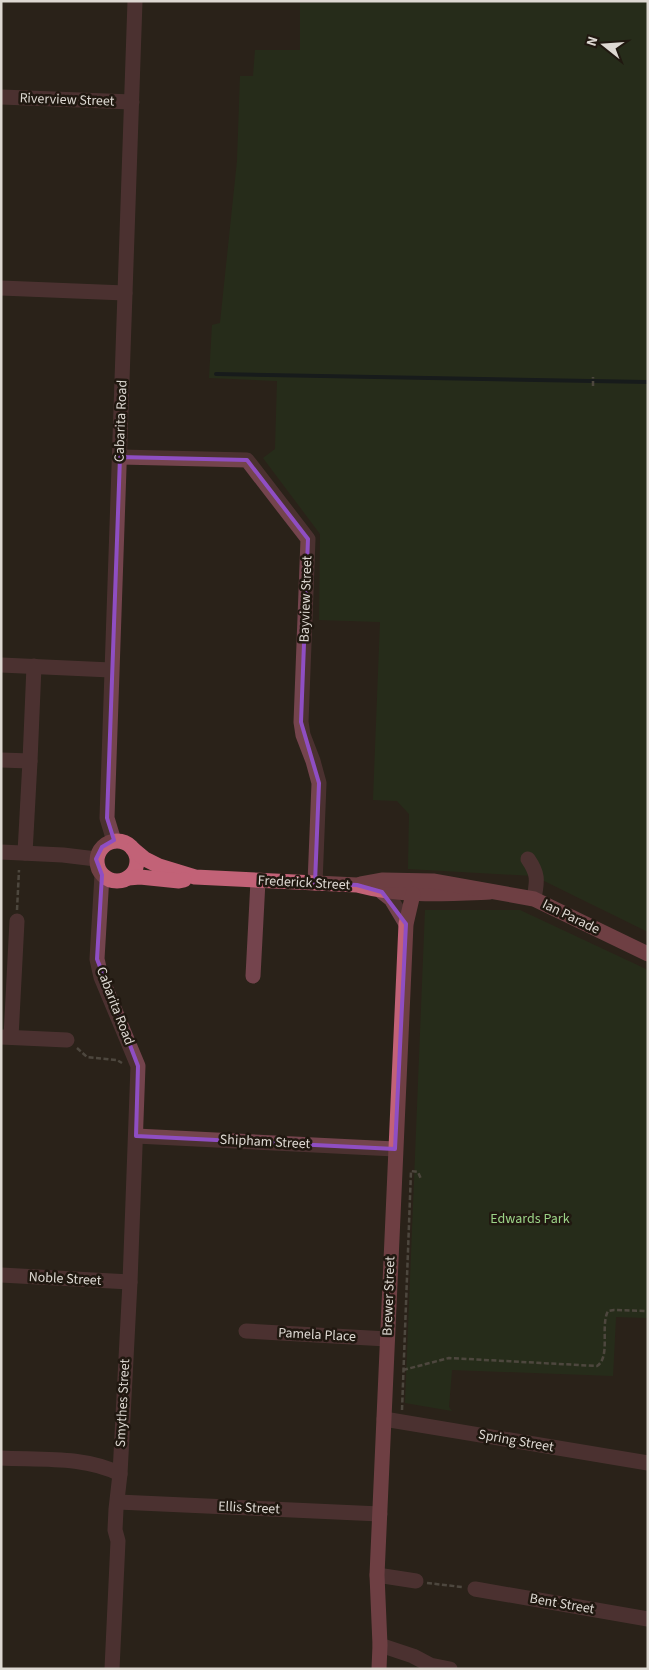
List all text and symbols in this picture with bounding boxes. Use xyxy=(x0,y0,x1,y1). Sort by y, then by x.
north arrow xyxy=(579,20,629,70)
text: N xyxy=(582,34,603,49)
street label: Riverview Street xyxy=(19,88,115,112)
street label: Cabarita Road xyxy=(110,380,132,462)
street label: Bayview Street xyxy=(294,555,318,643)
street label: Frederick Street xyxy=(257,871,351,895)
street label: Ian Parade xyxy=(539,894,603,940)
street label: Cabarita Road xyxy=(91,964,139,1048)
street label: Shipham Street xyxy=(219,1130,311,1154)
park label: Edwards Park xyxy=(490,1209,570,1229)
street label: Brewer Street xyxy=(378,1256,400,1336)
street label: Noble Street xyxy=(28,1267,102,1291)
street label: Pamela Place xyxy=(278,1323,356,1347)
street label: Smythes Street xyxy=(111,1358,135,1448)
street label: Spring Street xyxy=(477,1425,555,1458)
street label: Ellis Street xyxy=(218,1496,281,1520)
street label: Bent Street xyxy=(528,1588,596,1620)

